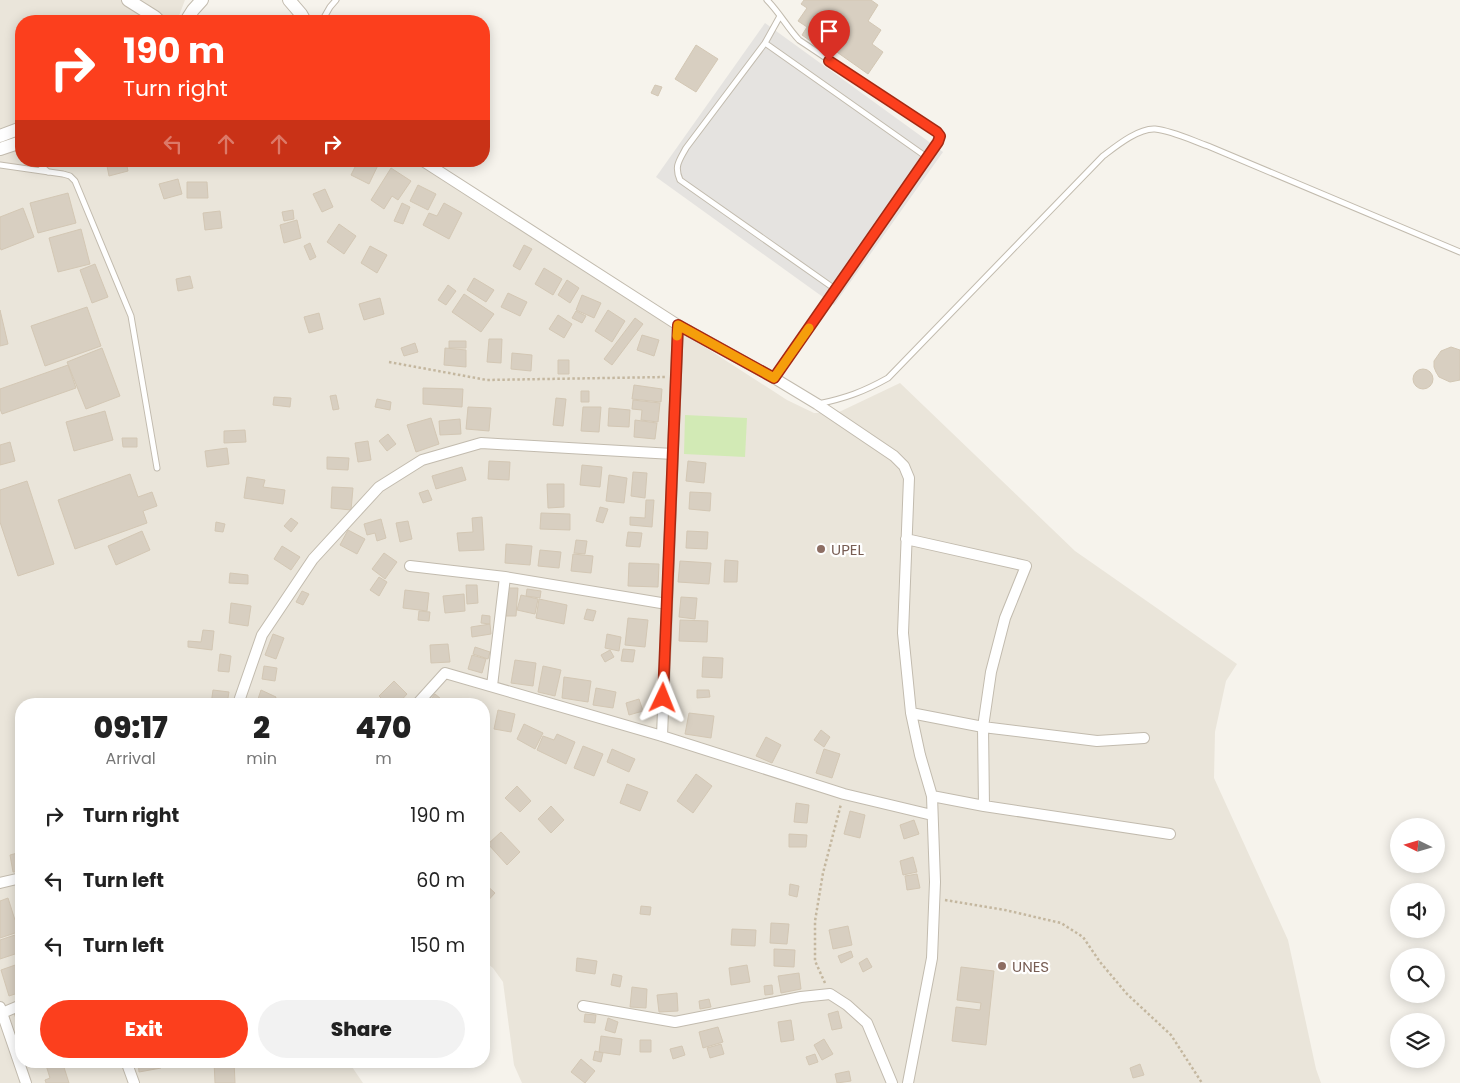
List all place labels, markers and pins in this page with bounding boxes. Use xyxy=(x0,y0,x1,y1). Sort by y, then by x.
pin xyxy=(808,10,850,61)
place label: UPEL xyxy=(831,539,865,560)
marker: UPEL xyxy=(815,543,827,555)
place label: UNES xyxy=(1012,956,1049,977)
marker: UNES xyxy=(996,960,1008,972)

